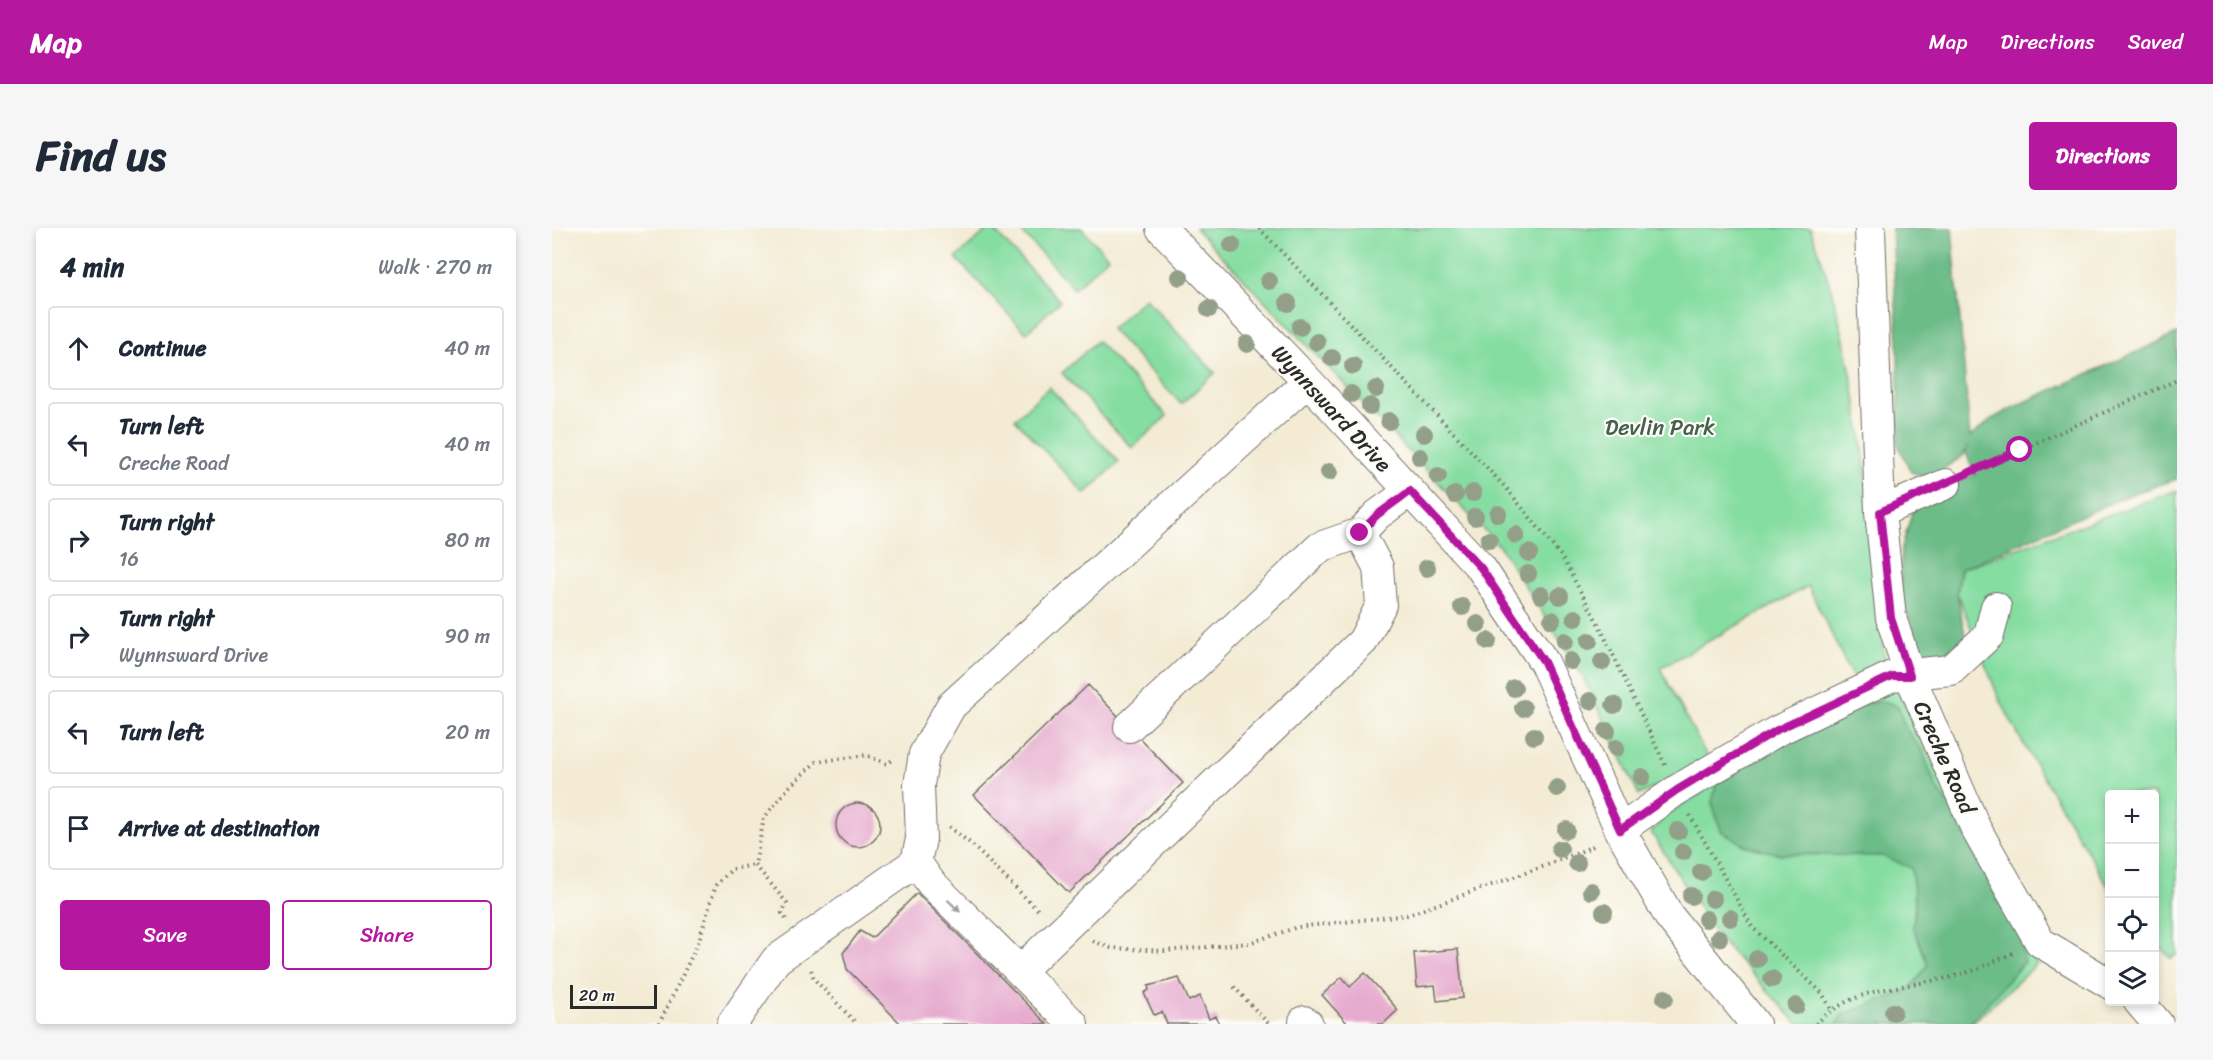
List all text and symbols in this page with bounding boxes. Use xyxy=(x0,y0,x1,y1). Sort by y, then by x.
text: Map xyxy=(30,18,82,67)
text: Map xyxy=(1929,23,1967,61)
text: Directions xyxy=(2000,23,2095,61)
text: Saved xyxy=(2128,23,2183,61)
text: Find us xyxy=(36,119,166,193)
button: Directions xyxy=(2029,122,2177,190)
text: 4 min xyxy=(60,244,124,290)
text: Walk · 270 m xyxy=(378,250,492,285)
text: Continue xyxy=(119,329,207,368)
text: 40 m xyxy=(444,331,490,366)
icon: ahead xyxy=(62,332,95,365)
street label: Wynnsward Drive xyxy=(1261,335,1402,482)
text: Turn left xyxy=(119,407,204,446)
park label: Devlin Park xyxy=(1605,408,1715,447)
text: 40 m xyxy=(444,427,490,462)
icon: left xyxy=(62,428,95,461)
route start xyxy=(2006,436,2032,462)
text: Creche Road xyxy=(119,446,229,481)
text: Turn right xyxy=(119,503,214,542)
route end xyxy=(1346,519,1372,545)
text: 80 m xyxy=(445,523,490,558)
icon: right xyxy=(62,524,95,557)
text: 16 xyxy=(119,542,139,577)
text: Turn right xyxy=(119,599,214,638)
text: 90 m xyxy=(445,619,490,654)
icon: right xyxy=(62,620,95,653)
text: Wynnsward Drive xyxy=(119,638,268,673)
street label: Creche Road xyxy=(1902,694,1987,821)
text: Turn left xyxy=(119,713,204,752)
text: 20 m xyxy=(445,715,490,750)
icon: left xyxy=(62,716,95,749)
map controls xyxy=(2105,790,2159,1006)
button: + xyxy=(2105,790,2159,844)
text: Arrive at destination xyxy=(119,809,320,848)
icon: arrive xyxy=(62,812,95,845)
button: − xyxy=(2105,844,2159,898)
one-way arrow xyxy=(947,898,961,912)
button: locate xyxy=(2105,898,2159,952)
button: Save xyxy=(60,900,270,970)
button: Share xyxy=(282,900,492,970)
button: layers xyxy=(2105,952,2159,1006)
text: 20 m xyxy=(579,981,615,1010)
scale bar xyxy=(570,982,657,1010)

